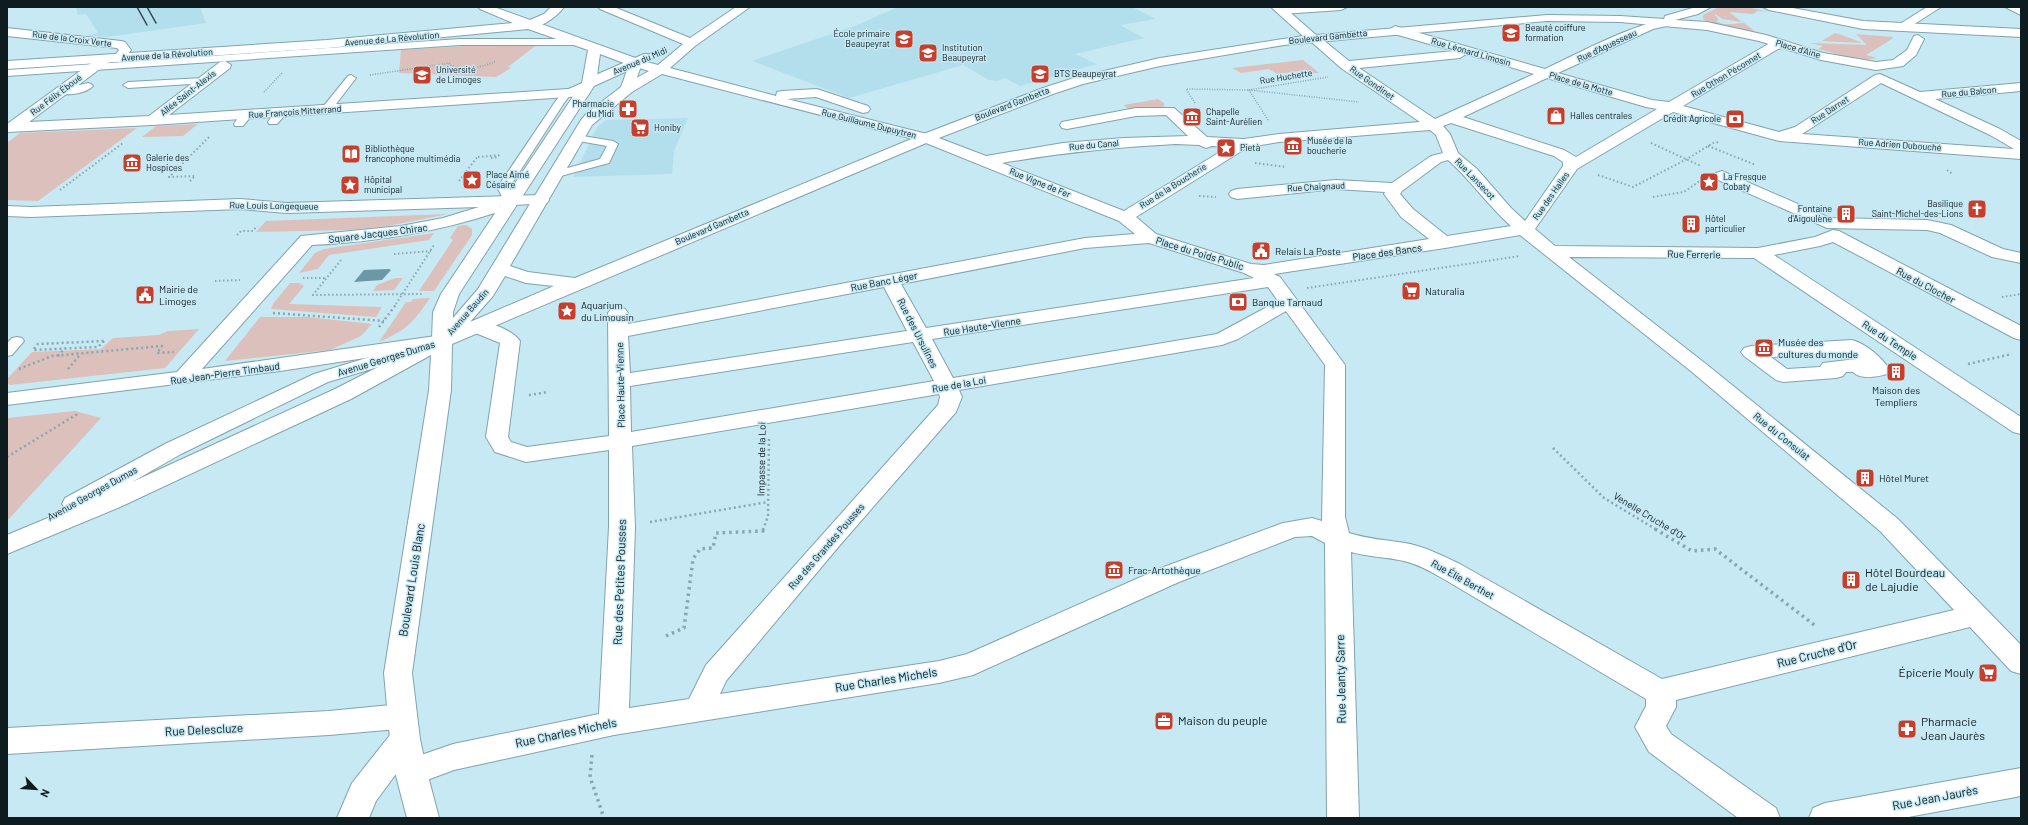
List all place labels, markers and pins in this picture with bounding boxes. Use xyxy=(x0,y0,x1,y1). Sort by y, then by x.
school or university icon: Beauté coiffure formation xyxy=(1500,22,1522,44)
place label: Beauté coiffure formation xyxy=(1525,22,1586,43)
place label: École primaire Beaupeyrat xyxy=(833,28,890,49)
school or university icon: École primaire Beaupeyrat xyxy=(893,28,915,50)
school or university icon: Institution Beaupeyrat xyxy=(917,42,939,64)
place label: Institution Beaupeyrat xyxy=(942,42,987,63)
school or university icon: BTS Beaupeyrat xyxy=(1029,63,1051,85)
school or university icon: Université de Limoges xyxy=(411,64,433,86)
place label: Université de Limoges xyxy=(436,64,481,85)
place label: BTS Beaupeyrat xyxy=(1054,68,1116,79)
place label: Pharmacie du Midi xyxy=(572,98,614,119)
pharmacy icon: Pharmacie du Midi xyxy=(617,98,639,120)
shop icon: Halles centrales xyxy=(1545,105,1567,127)
museum icon: Chapelle Saint-Aurélien xyxy=(1181,106,1203,128)
place label: Chapelle Saint-Aurélien xyxy=(1206,106,1262,127)
bank icon: Crédit Agricole xyxy=(1724,108,1746,130)
place label: Halles centrales xyxy=(1570,110,1632,121)
place label: Crédit Agricole xyxy=(1663,113,1721,124)
supermarket icon: Honiby xyxy=(629,117,651,139)
place label: Honiby xyxy=(654,122,681,133)
museum icon: Musée de la boucherie xyxy=(1282,135,1304,157)
place label: Musée de la boucherie xyxy=(1307,135,1352,156)
place icon: Pietà xyxy=(1215,137,1237,159)
place label: Pietà xyxy=(1240,142,1260,153)
library icon: Bibliothèque francophone multimédia xyxy=(340,143,362,165)
place label: Bibliothèque francophone multimédia xyxy=(365,143,460,164)
museum icon: Galerie des Hospices xyxy=(121,152,143,174)
place label: Galerie des Hospices xyxy=(146,152,189,173)
place icon: Place Aimé Césaire xyxy=(461,169,483,191)
place label: Place Aimé Césaire xyxy=(486,169,529,190)
place icon: La Fresque Cobaty xyxy=(1698,171,1720,193)
place label: La Fresque Cobaty xyxy=(1723,171,1767,192)
place icon: Hôpital municipal xyxy=(339,174,361,196)
place label: Hôpital municipal xyxy=(364,174,402,195)
place label: Basilique Saint-Michel-des-Lions xyxy=(1872,198,1963,219)
church icon: Basilique Saint-Michel-des-Lions xyxy=(1966,198,1988,220)
place label: Fontaine d'Aigoulène xyxy=(1788,203,1832,224)
building icon: Fontaine d'Aigoulène xyxy=(1835,203,1857,225)
building icon: Hôtel particulier xyxy=(1680,213,1702,235)
place label: Hôtel particulier xyxy=(1705,213,1746,234)
public building icon: Relais La Poste xyxy=(1250,240,1272,262)
place label: Relais La Poste xyxy=(1275,245,1341,257)
supermarket icon: Naturalia xyxy=(1400,280,1422,302)
place label: Mairie de Limoges xyxy=(159,283,198,307)
public building icon: Mairie de Limoges xyxy=(134,284,156,306)
place label: Naturalia xyxy=(1425,285,1465,297)
bank icon: Banque Tarnaud xyxy=(1227,291,1249,313)
place label: Banque Tarnaud xyxy=(1252,296,1323,308)
place label: Aquarium du Limousin xyxy=(581,299,634,323)
place icon: Aquarium du Limousin xyxy=(556,300,578,322)
place label: Musée des cultures du monde xyxy=(1778,336,1858,360)
museum icon: Musée des cultures du monde xyxy=(1753,337,1775,359)
building icon: Maison des Templiers xyxy=(1885,361,1907,383)
place label: Maison des Templiers xyxy=(1872,384,1920,408)
building icon: Hôtel Muret xyxy=(1854,467,1876,489)
place label: Hôtel Muret xyxy=(1879,472,1929,484)
museum icon: Frac-Artothèque xyxy=(1103,559,1125,581)
place label: Frac-Artothèque xyxy=(1128,564,1201,576)
place label: Hôtel Bourdeau de Lajudie xyxy=(1865,565,1945,593)
building icon: Hôtel Bourdeau de Lajudie xyxy=(1840,569,1862,591)
supermarket icon: Épicerie Mouly xyxy=(1977,662,1999,684)
place label: Épicerie Mouly xyxy=(1898,665,1974,679)
office icon: Maison du peuple xyxy=(1153,710,1175,732)
place label: Maison du peuple xyxy=(1178,713,1268,727)
place label: Pharmacie Jean Jaurès xyxy=(1921,714,1985,742)
pharmacy icon: Pharmacie Jean Jaurès xyxy=(1896,718,1918,740)

